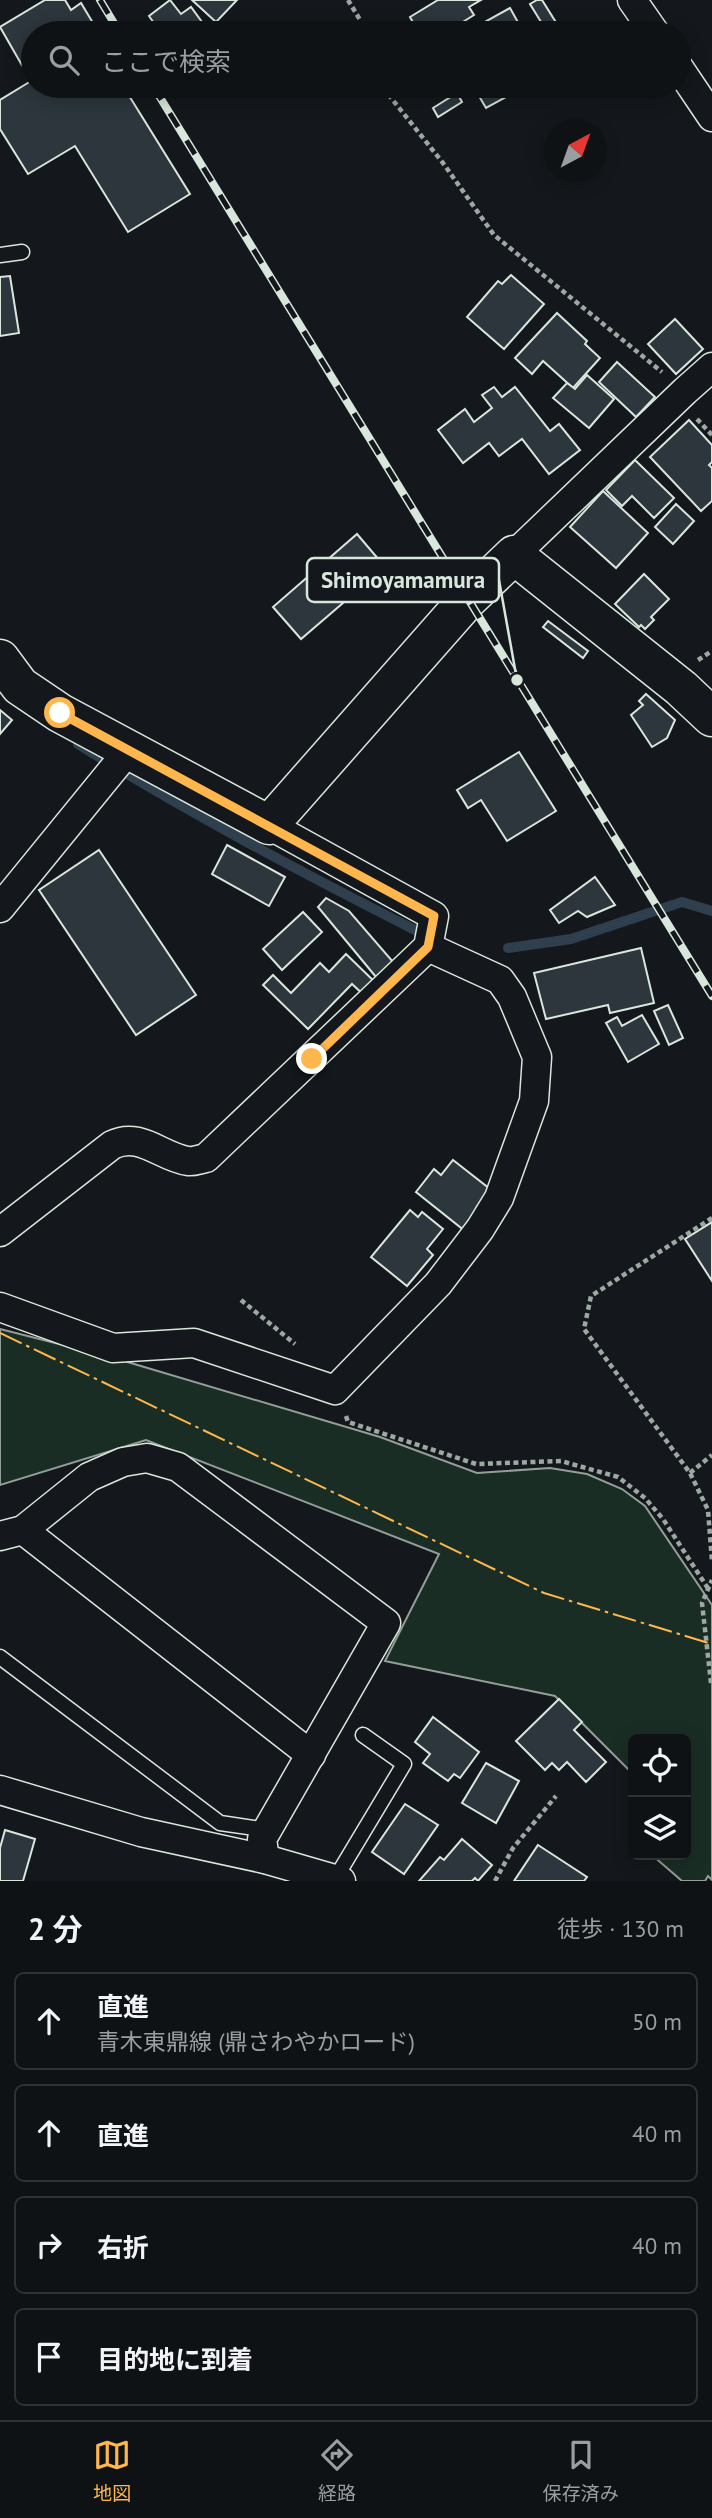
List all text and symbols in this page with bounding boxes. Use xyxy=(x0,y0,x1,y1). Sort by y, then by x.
search box xyxy=(21,21,691,98)
icon: search xyxy=(45,41,83,79)
text: ここで検索 xyxy=(101,45,231,78)
north arrow xyxy=(544,119,607,182)
callout: Shimoyamamura xyxy=(307,558,499,602)
text: Shimoyamamura xyxy=(321,565,485,594)
route start xyxy=(44,697,75,728)
route end xyxy=(296,1043,327,1074)
map controls xyxy=(628,1734,691,1860)
button: locate xyxy=(628,1734,691,1797)
button: layers xyxy=(628,1797,691,1860)
text: 2 分 xyxy=(28,1909,83,1948)
text: 徒歩 · 130 m xyxy=(557,1914,684,1943)
text: 直進 xyxy=(97,1990,149,2023)
icon: ahead xyxy=(30,2002,68,2040)
text: 50 m xyxy=(632,2007,682,2036)
text: 青木東鼎線 (鼎さわやかロード) xyxy=(97,2027,415,2056)
icon: ahead xyxy=(30,2114,68,2152)
text: 直進 xyxy=(97,2119,149,2152)
text: 40 m xyxy=(632,2119,682,2148)
icon: right xyxy=(30,2226,68,2264)
text: 右折 xyxy=(97,2231,149,2264)
text: 40 m xyxy=(632,2231,682,2260)
icon: arrive xyxy=(30,2338,68,2376)
text: 目的地に到着 xyxy=(97,2343,253,2376)
tab: 地図 xyxy=(93,2436,131,2505)
tab: 経路 xyxy=(318,2436,356,2505)
tab: 保存済み xyxy=(543,2436,619,2505)

